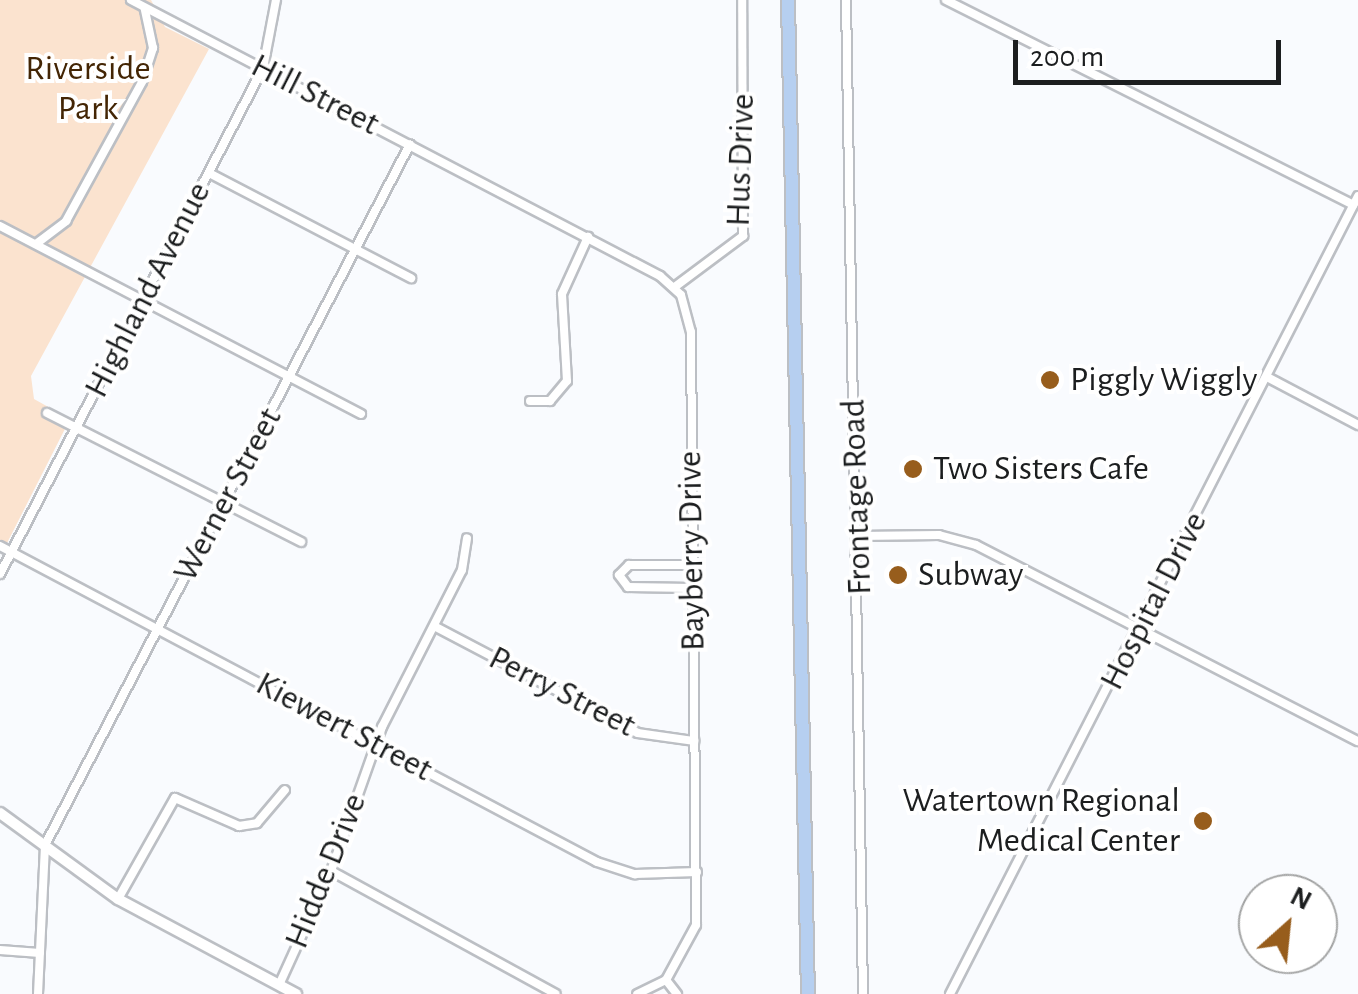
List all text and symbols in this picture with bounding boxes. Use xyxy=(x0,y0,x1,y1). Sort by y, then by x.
scale bar xyxy=(1018,20,1286,82)
text: 200 m xyxy=(1030,42,1104,72)
street label: Hill Street xyxy=(244,45,386,145)
park label: Riverside Park xyxy=(25,48,151,130)
street label: Hus Drive xyxy=(718,93,764,227)
street label: Highland Avenue xyxy=(76,175,220,405)
place label: Piggly Wiggly xyxy=(1070,359,1257,401)
marker: Piggly Wiggly xyxy=(1039,369,1061,391)
street label: Frontage Road xyxy=(833,398,881,596)
street label: Werner Street xyxy=(165,401,291,589)
place label: Two Sisters Cafe xyxy=(933,448,1149,490)
street label: Bayberry Drive xyxy=(669,451,715,651)
marker: Two Sisters Cafe xyxy=(902,458,924,480)
street label: Hospital Drive xyxy=(1091,505,1217,697)
place label: Subway xyxy=(918,554,1024,596)
marker: Subway xyxy=(887,564,909,586)
street label: Perry Street xyxy=(482,637,642,747)
street label: Kiewert Street xyxy=(249,663,439,791)
place label: Watertown Regional Medical Center xyxy=(902,780,1180,862)
street label: Hidde Drive xyxy=(276,787,376,955)
marker: Watertown Regional Medical Center xyxy=(1190,808,1216,834)
north arrow xyxy=(1238,874,1338,974)
text: N xyxy=(1286,882,1316,916)

